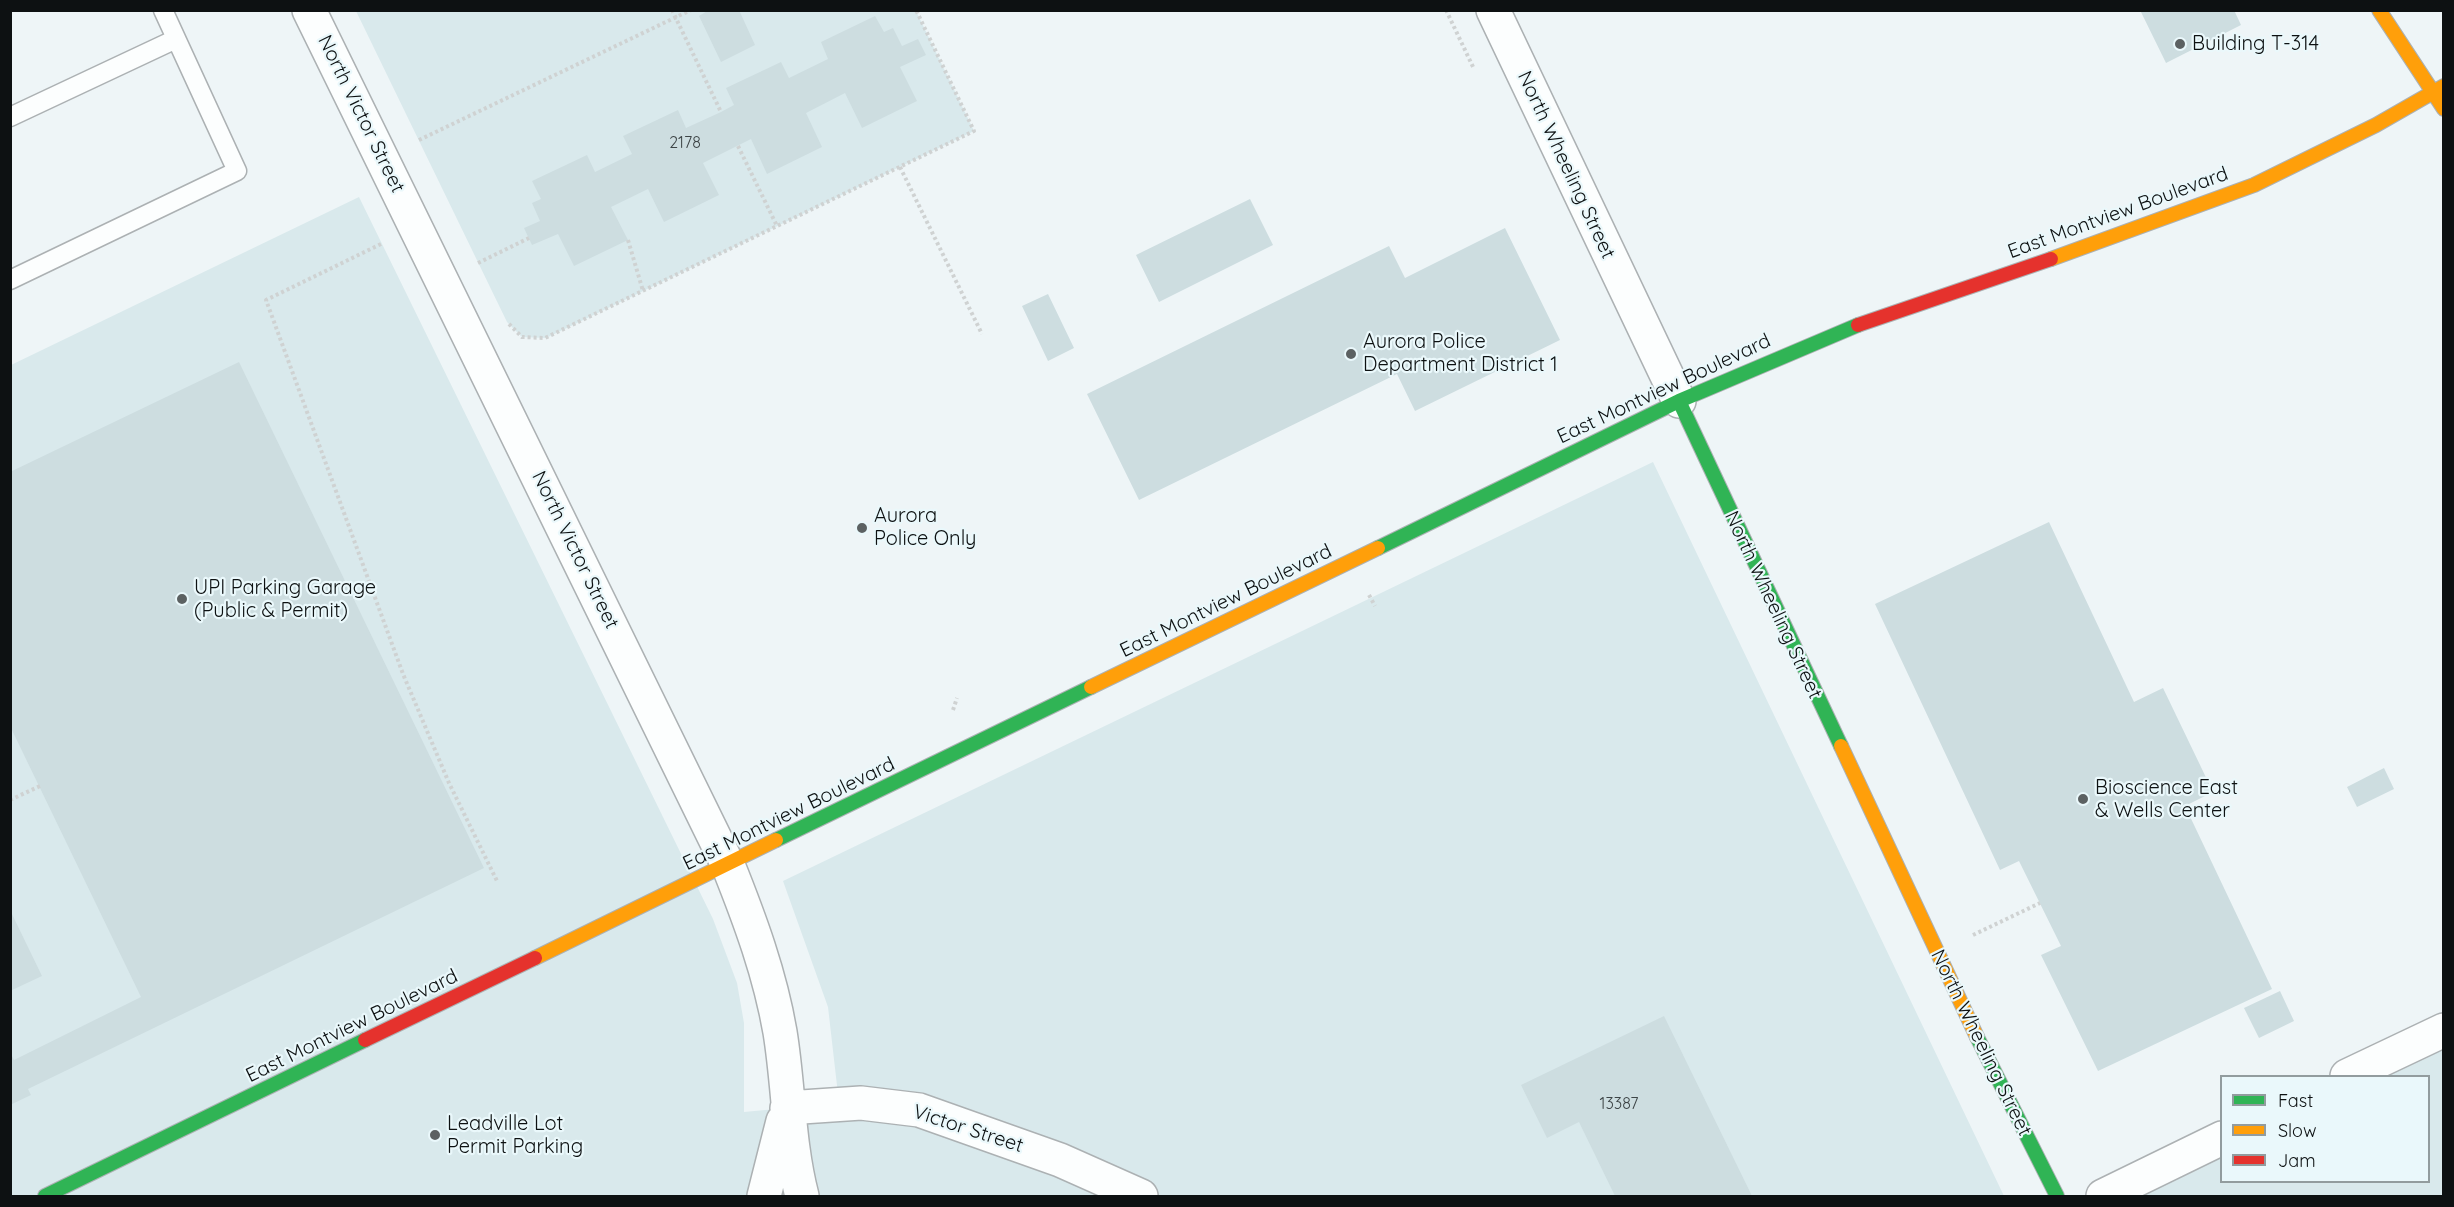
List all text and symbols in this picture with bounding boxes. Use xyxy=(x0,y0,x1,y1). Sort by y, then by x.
street label: North Victor Street xyxy=(312,31,410,197)
place label: Building T-314 xyxy=(2192,32,2319,56)
marker: Building T-314 xyxy=(2173,37,2187,51)
street label: North Wheeling Street xyxy=(1512,67,1620,263)
house number: 2178 xyxy=(669,133,701,153)
street label: East Montview Boulevard xyxy=(2005,162,2231,264)
street label: East Montview Boulevard xyxy=(1553,329,1775,449)
place label: Aurora Police Department District 1 xyxy=(1363,330,1558,377)
marker: Aurora Police Department District 1 xyxy=(1344,347,1358,361)
street label: North Victor Street xyxy=(526,467,624,633)
place label: Aurora Police Only xyxy=(874,504,976,551)
street label: North Wheeling Street xyxy=(1719,507,1827,703)
marker: Aurora Police Only xyxy=(855,521,869,535)
street label: East Montview Boulevard xyxy=(1116,539,1336,663)
place label: UPI Parking Garage (Public & Permit) xyxy=(194,576,376,623)
marker: UPI Parking Garage (Public & Permit) xyxy=(175,592,189,606)
street label: East Montview Boulevard xyxy=(679,752,899,876)
place label: Bioscience East & Wells Center xyxy=(2095,776,2238,823)
marker: Bioscience East & Wells Center xyxy=(2076,792,2090,806)
street label: North Wheeling Street xyxy=(1925,946,2037,1140)
street label: East Montview Boulevard xyxy=(242,964,462,1088)
legend xyxy=(2220,1075,2430,1183)
text: Fast xyxy=(2278,1089,2313,1112)
house number: 13387 xyxy=(1599,1094,1639,1114)
street label: Victor Street xyxy=(910,1100,1026,1158)
place label: Leadville Lot Permit Parking xyxy=(447,1112,583,1159)
text: Slow xyxy=(2278,1119,2316,1142)
marker: Leadville Lot Permit Parking xyxy=(428,1128,442,1142)
text: Jam xyxy=(2278,1149,2316,1172)

